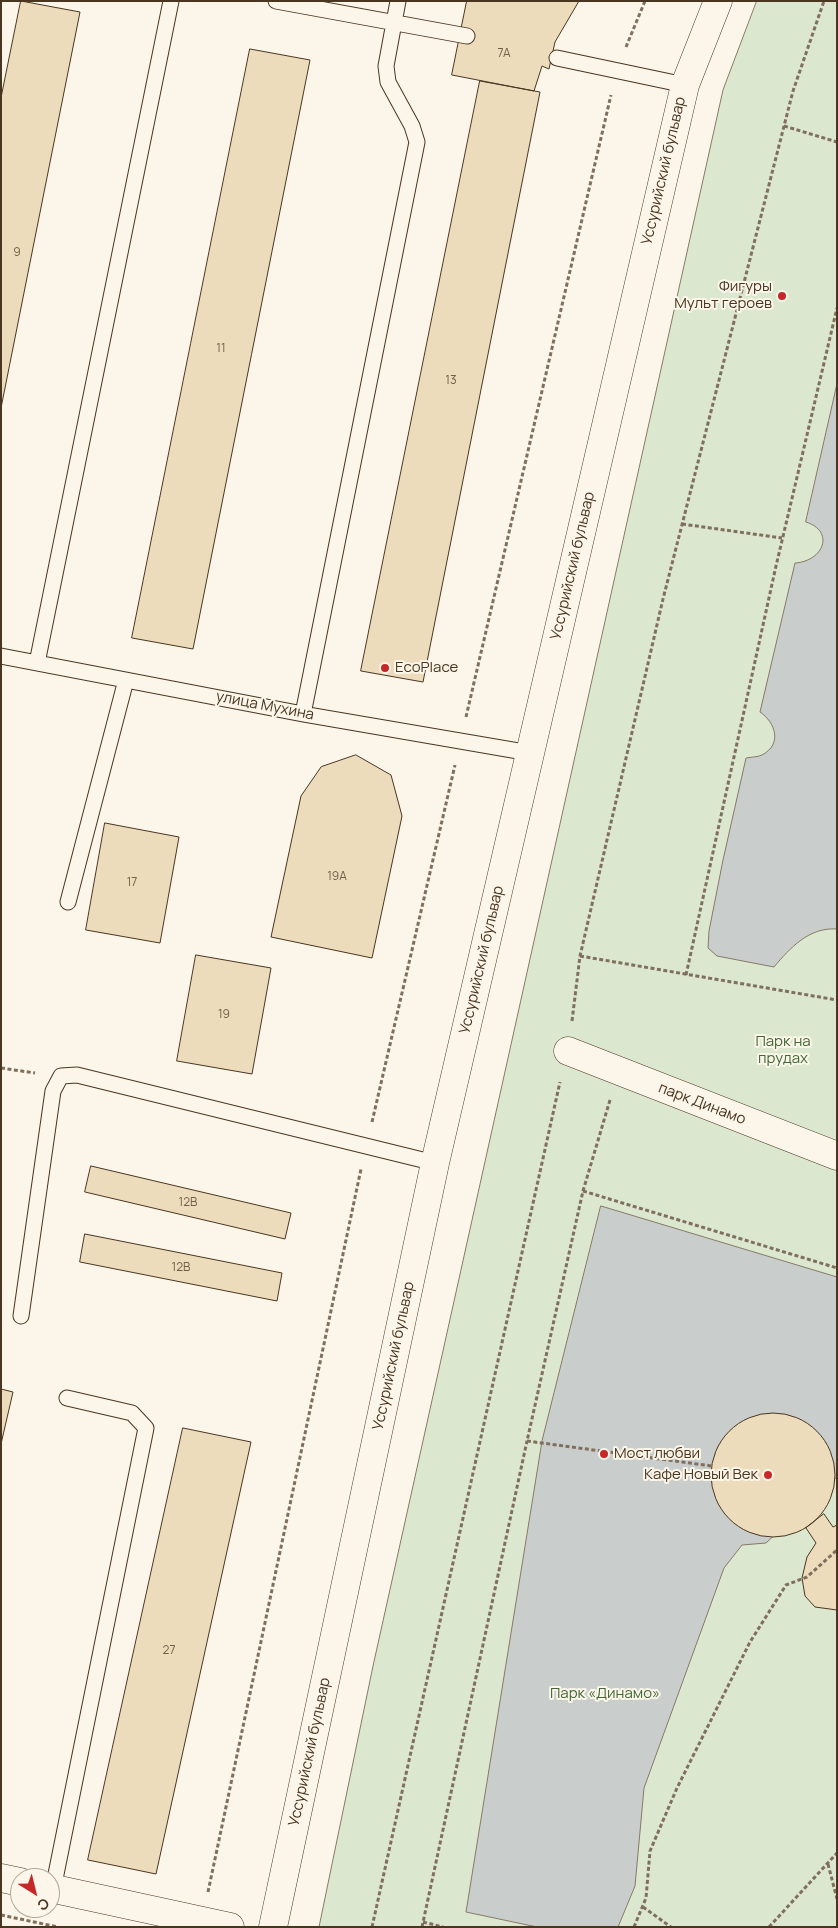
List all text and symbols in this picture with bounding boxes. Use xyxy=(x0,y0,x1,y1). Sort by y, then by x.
house number: 7А xyxy=(497,47,511,61)
street label: Уссурийский бульвар xyxy=(638,95,690,247)
house number: 9 xyxy=(13,246,21,260)
place label: Фигуры Мульт героев xyxy=(674,278,772,313)
marker: Фигуры Мульт героев xyxy=(776,290,788,302)
house number: 11 xyxy=(216,342,226,356)
house number: 13 xyxy=(445,374,457,388)
street label: Уссурийский бульвар xyxy=(547,490,599,642)
place label: EcoPlace xyxy=(395,659,458,677)
marker: EcoPlace xyxy=(379,662,391,674)
street label: улица Мухина xyxy=(214,688,316,724)
house number: 19А xyxy=(327,870,347,884)
house number: 17 xyxy=(127,876,137,890)
street label: Уссурийский бульвар xyxy=(456,884,508,1036)
house number: 19 xyxy=(218,1008,230,1022)
park label: Парк на прудах xyxy=(755,1033,811,1068)
street label: парк Динамо xyxy=(656,1079,748,1129)
house number: 12В xyxy=(179,1196,197,1210)
house number: 12В xyxy=(172,1261,190,1275)
street label: Уссурийский бульвар xyxy=(369,1280,419,1432)
place label: Мост любви xyxy=(614,1445,700,1463)
marker: Мост любви xyxy=(598,1448,610,1460)
place label: Кафе Новый Век xyxy=(644,1466,758,1484)
marker: Кафе Новый Век xyxy=(762,1469,774,1481)
house number: 27 xyxy=(163,1644,175,1658)
street label: Уссурийский бульвар xyxy=(285,1676,335,1828)
park label: Парк «Динамо» xyxy=(550,1685,660,1703)
north arrow xyxy=(10,1868,60,1918)
text: С xyxy=(34,1894,53,1915)

